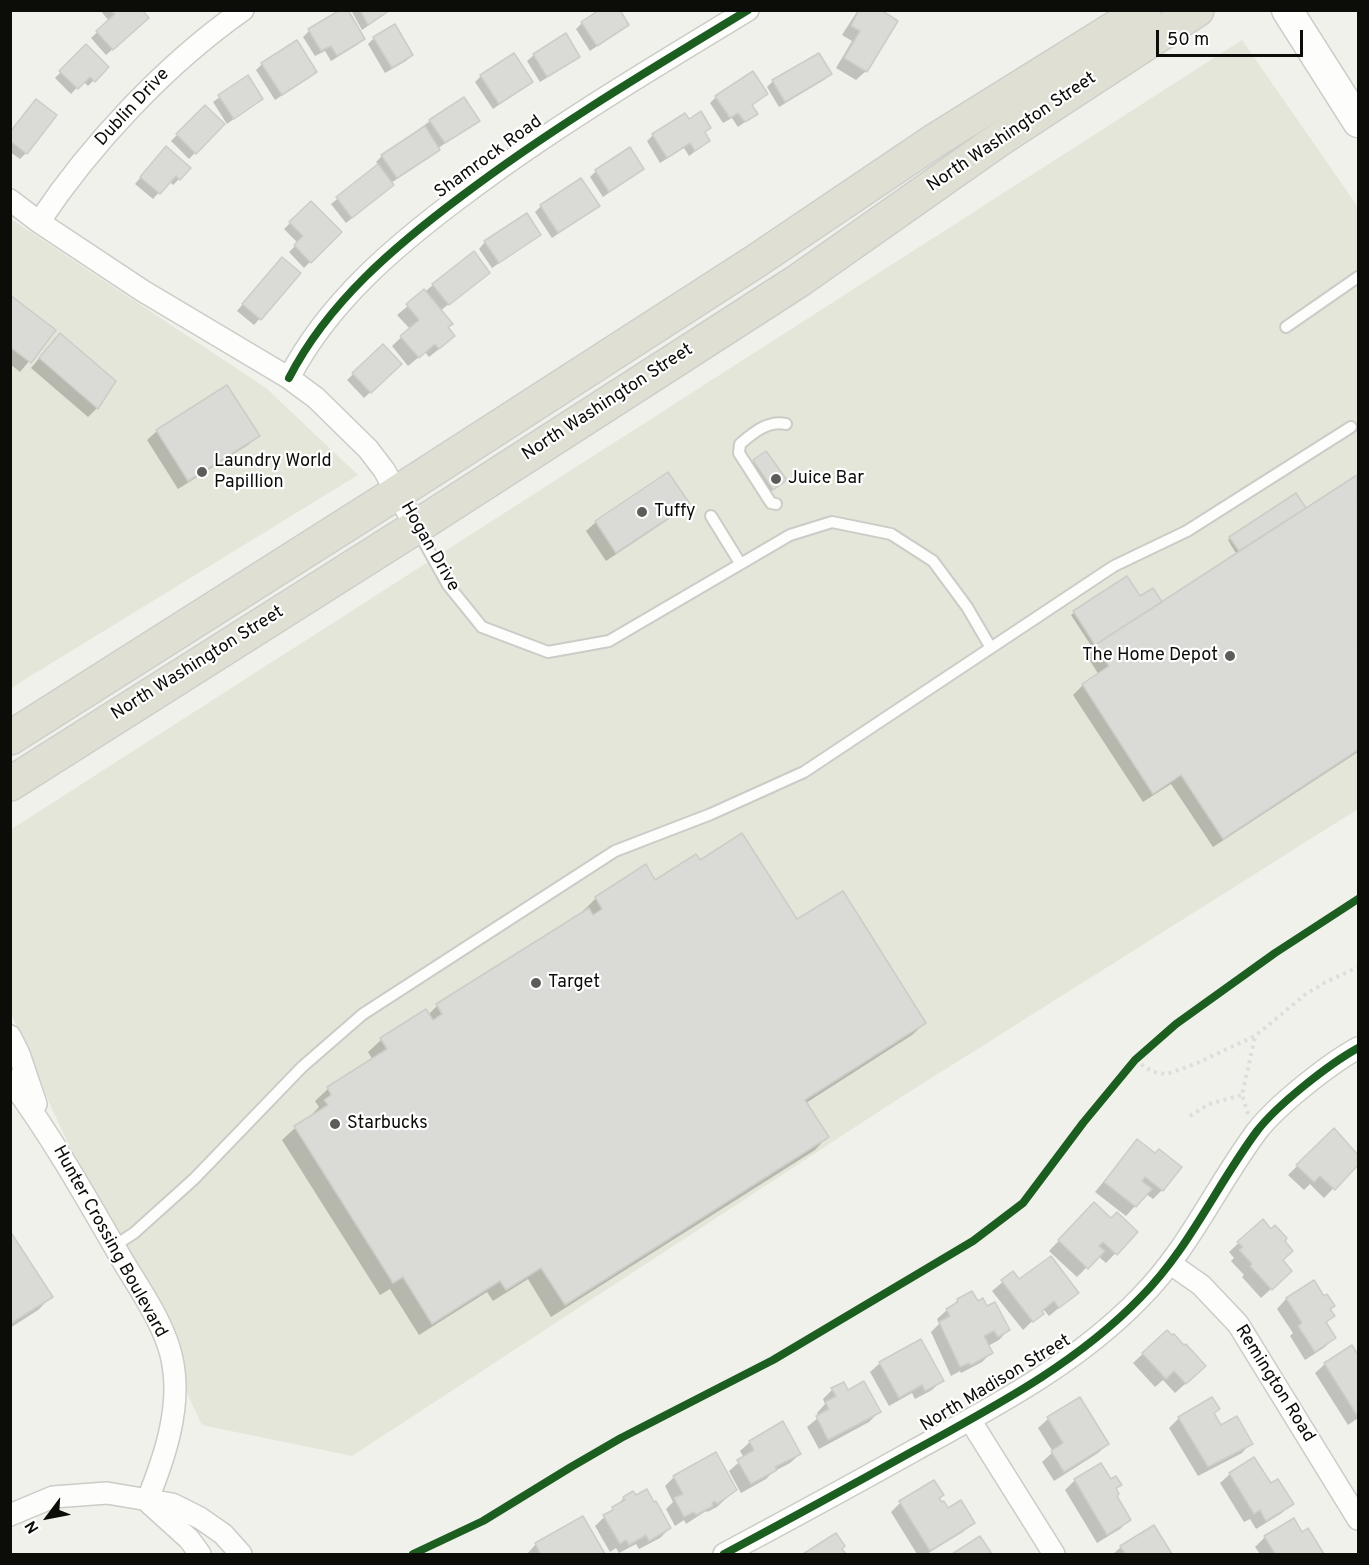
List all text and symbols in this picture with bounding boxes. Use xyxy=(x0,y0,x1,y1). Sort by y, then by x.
scale bar xyxy=(1159,18,1306,56)
text: 50 m xyxy=(1167,29,1209,52)
street label: Dublin Drive xyxy=(91,64,175,152)
street label: North Washington Street xyxy=(923,68,1101,198)
street label: Shamrock Road xyxy=(431,112,547,204)
street label: North Washington Street xyxy=(519,340,697,466)
place label: Laundry World Papillion xyxy=(214,451,332,494)
marker: Laundry World Papillion xyxy=(195,465,209,479)
place label: Juice Bar xyxy=(788,468,864,490)
marker: Juice Bar xyxy=(769,472,783,486)
street label: Hogan Drive xyxy=(395,498,463,596)
place label: Tuffy xyxy=(654,501,696,523)
marker: Tuffy xyxy=(635,505,649,519)
street label: North Washington Street xyxy=(108,602,288,726)
place label: The Home Depot xyxy=(1082,645,1218,667)
marker: The Home Depot xyxy=(1223,649,1237,663)
place label: Target xyxy=(548,972,600,994)
marker: Target xyxy=(529,976,543,990)
place label: Starbucks xyxy=(347,1113,428,1135)
marker: Starbucks xyxy=(328,1117,342,1131)
street label: Hunter Crossing Boulevard xyxy=(47,1142,171,1342)
street label: Remington Road xyxy=(1229,1321,1319,1447)
street label: North Madison Street xyxy=(917,1331,1075,1437)
north arrow xyxy=(18,1487,78,1547)
text: N xyxy=(21,1516,44,1537)

